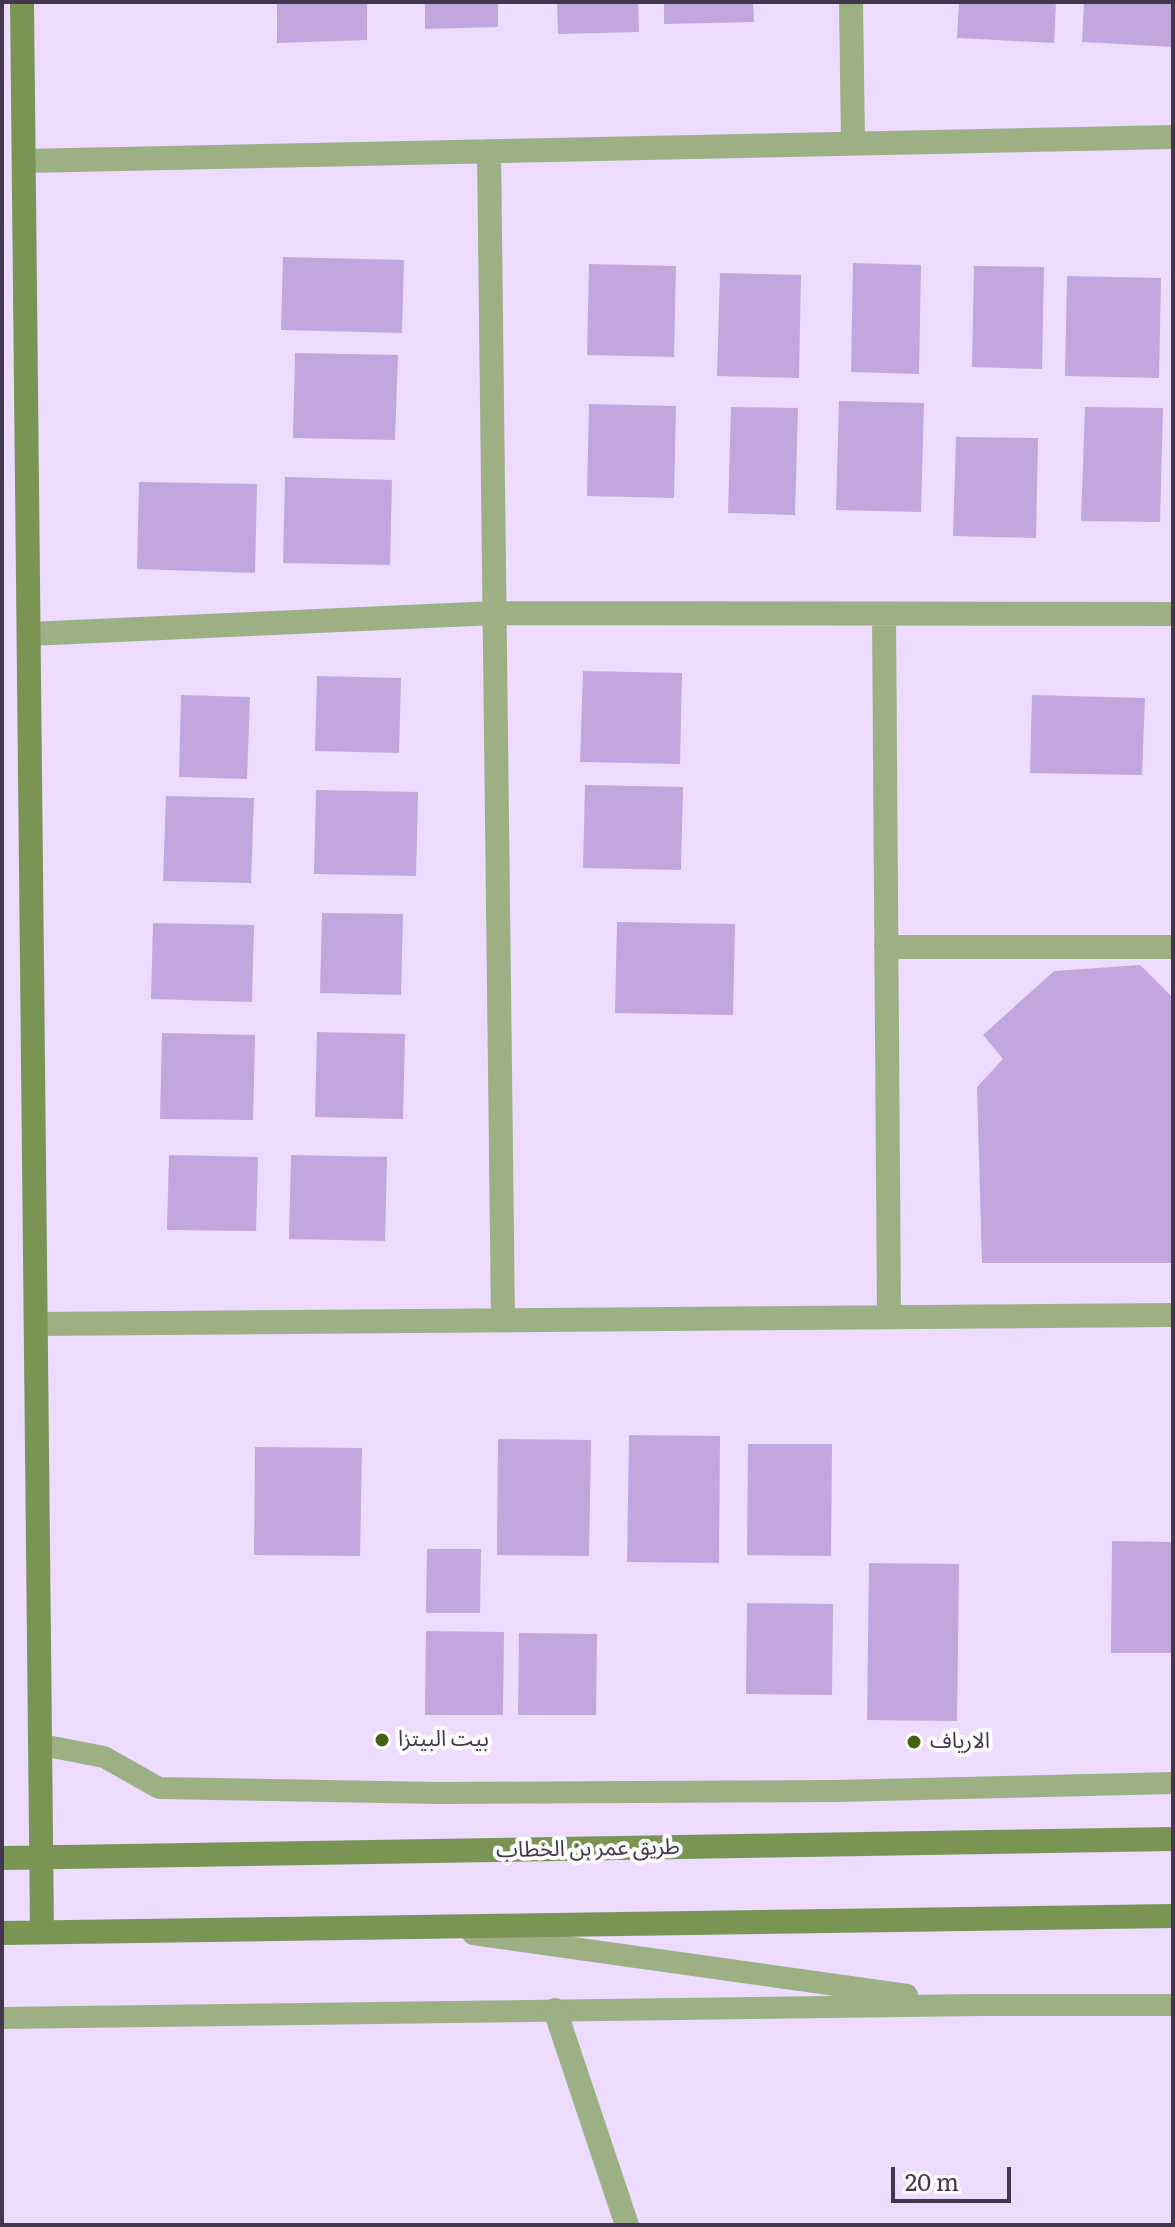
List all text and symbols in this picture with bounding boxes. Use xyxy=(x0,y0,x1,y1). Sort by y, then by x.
place label: بيت البيتزا xyxy=(398,1727,489,1753)
place label: الارياف xyxy=(930,1729,990,1755)
marker: بيت البيتزا xyxy=(373,1731,391,1749)
marker: الارياف xyxy=(905,1733,923,1751)
street label: طريق عمر بن الخطاب xyxy=(496,1834,680,1864)
scale bar xyxy=(895,2151,1015,2201)
text: 20 m xyxy=(905,2163,959,2198)

